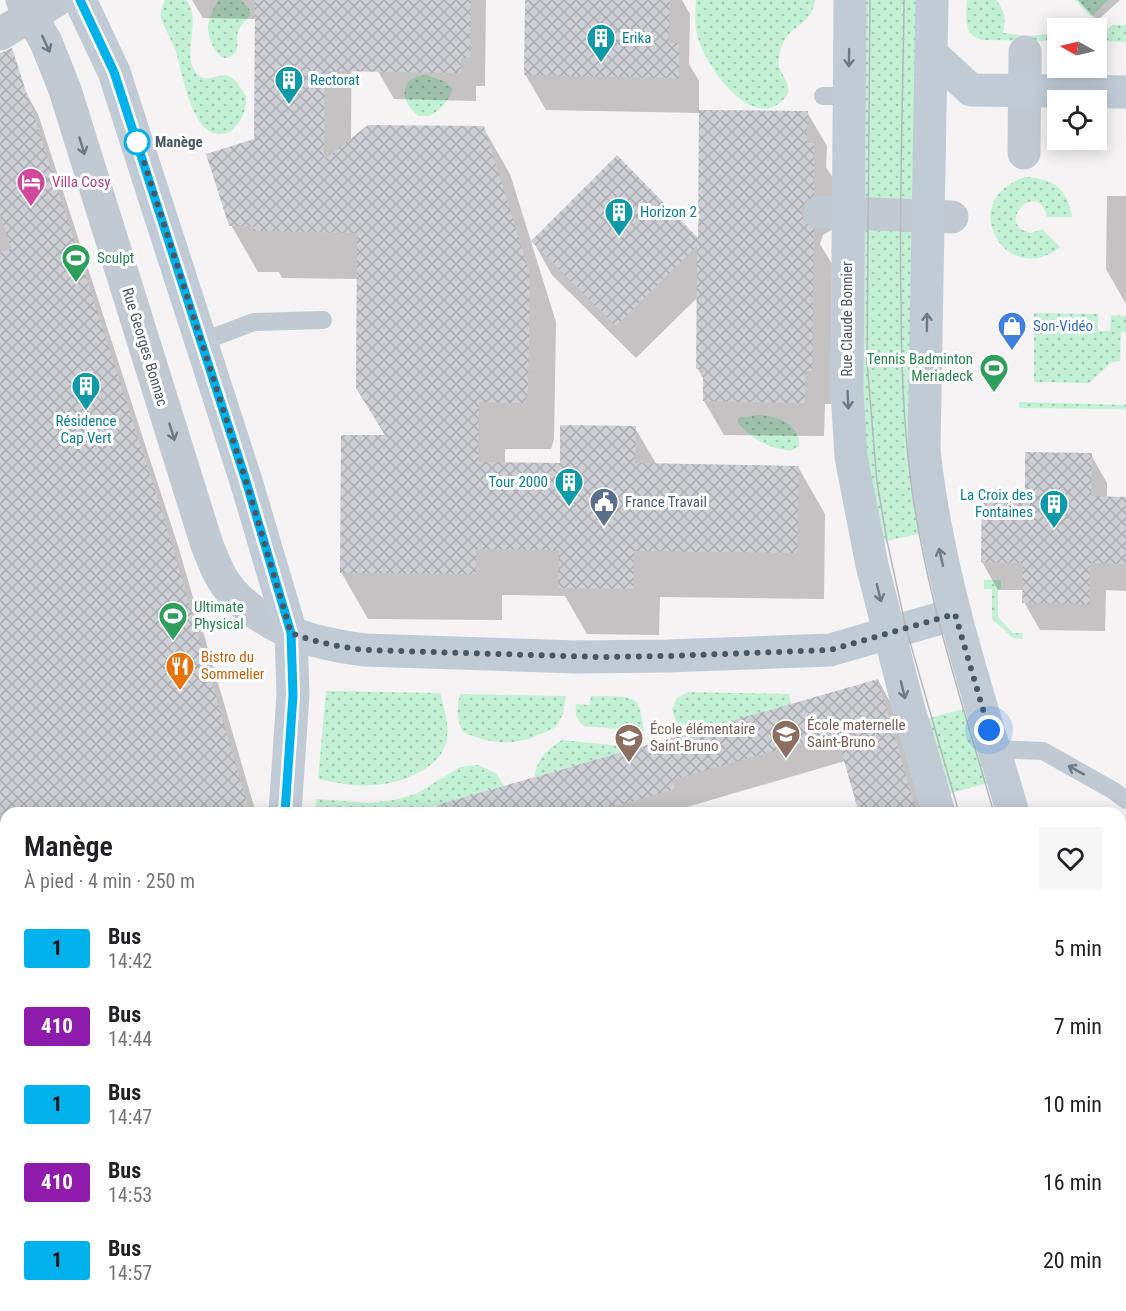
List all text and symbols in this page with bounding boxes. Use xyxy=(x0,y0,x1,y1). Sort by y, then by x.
north arrow xyxy=(1047,18,1107,78)
map controls xyxy=(1047,18,1107,150)
building icon: Erika xyxy=(585,22,617,64)
place label: Erika xyxy=(622,29,651,47)
one-way arrow xyxy=(41,34,52,52)
one-way arrow xyxy=(843,48,855,68)
building icon: Rectorat xyxy=(273,64,305,106)
place label: Rectorat xyxy=(310,71,360,89)
button: locate xyxy=(1047,90,1107,150)
marker: Manège xyxy=(124,129,150,155)
place label: Manège xyxy=(155,133,203,151)
one-way arrow xyxy=(77,136,88,155)
hotel icon: Villa Cosy xyxy=(15,166,47,208)
place label: Villa Cosy xyxy=(52,173,110,191)
building icon: Horizon 2 xyxy=(603,196,635,238)
place label: Horizon 2 xyxy=(640,203,697,221)
sports icon: Sculpt xyxy=(60,242,92,284)
place label: Sculpt xyxy=(97,249,134,267)
street label: Rue Claude Bonnier xyxy=(838,261,856,377)
street label: Rue Georges Bonnac xyxy=(118,286,172,408)
shop icon: Son-Vidéo xyxy=(996,310,1028,352)
one-way arrow xyxy=(921,312,933,332)
place label: Son-Vidéo xyxy=(1033,317,1093,335)
place label: Tennis Badminton Meriadeck xyxy=(867,350,973,385)
sports icon: Tennis Badminton Meriadeck xyxy=(978,352,1010,394)
building icon: Résidence Cap Vert xyxy=(70,370,102,412)
one-way arrow xyxy=(842,390,853,410)
place label: Résidence Cap Vert xyxy=(56,412,116,447)
one-way arrow xyxy=(167,422,178,441)
building icon: Tour 2000 xyxy=(553,466,585,508)
place label: Tour 2000 xyxy=(489,473,548,491)
public building icon: France Travail xyxy=(588,486,620,528)
place label: La Croix des Fontaines xyxy=(960,486,1033,521)
building icon: La Croix des Fontaines xyxy=(1038,488,1070,530)
place label: France Travail xyxy=(625,493,707,511)
one-way arrow xyxy=(935,548,947,567)
one-way arrow xyxy=(873,583,885,602)
place label: Ultimate Physical xyxy=(194,598,244,633)
sports icon: Ultimate Physical xyxy=(157,600,189,642)
place label: Bistro du Sommelier xyxy=(201,648,265,683)
restaurant icon: Bistro du Sommelier xyxy=(164,650,196,692)
one-way arrow xyxy=(898,680,910,699)
your location xyxy=(974,715,1004,745)
place label: École maternelle Saint-Bruno xyxy=(807,716,905,751)
school or university icon: École maternelle Saint-Bruno xyxy=(770,718,802,760)
place label: École élémentaire Saint-Bruno xyxy=(650,720,755,755)
school or university icon: École élémentaire Saint-Bruno xyxy=(613,722,645,764)
one-way arrow xyxy=(1068,763,1085,775)
button: heart xyxy=(1039,827,1102,890)
text: Manège xyxy=(24,830,113,863)
text: À pied · 4 min · 250 m xyxy=(24,869,195,893)
text: Bus xyxy=(108,924,141,949)
text: 1 xyxy=(52,936,62,960)
text: 5 min xyxy=(1054,936,1102,961)
text: 14:42 xyxy=(108,949,152,973)
text: Bus xyxy=(108,1002,141,1027)
text: 410 xyxy=(41,1014,73,1038)
text: 7 min xyxy=(1054,1014,1102,1039)
text: 14:44 xyxy=(108,1027,152,1051)
text: Bus xyxy=(108,1080,141,1105)
text: 1 xyxy=(52,1092,62,1116)
text: 10 min xyxy=(1043,1092,1102,1117)
text: 14:47 xyxy=(108,1105,152,1129)
text: Bus xyxy=(108,1158,141,1183)
text: 410 xyxy=(41,1170,73,1194)
text: 16 min xyxy=(1043,1170,1102,1195)
text: 14:53 xyxy=(108,1183,152,1207)
text: Bus xyxy=(108,1236,141,1261)
text: 1 xyxy=(52,1248,62,1272)
text: 20 min xyxy=(1043,1248,1102,1273)
text: 14:57 xyxy=(108,1261,152,1285)

